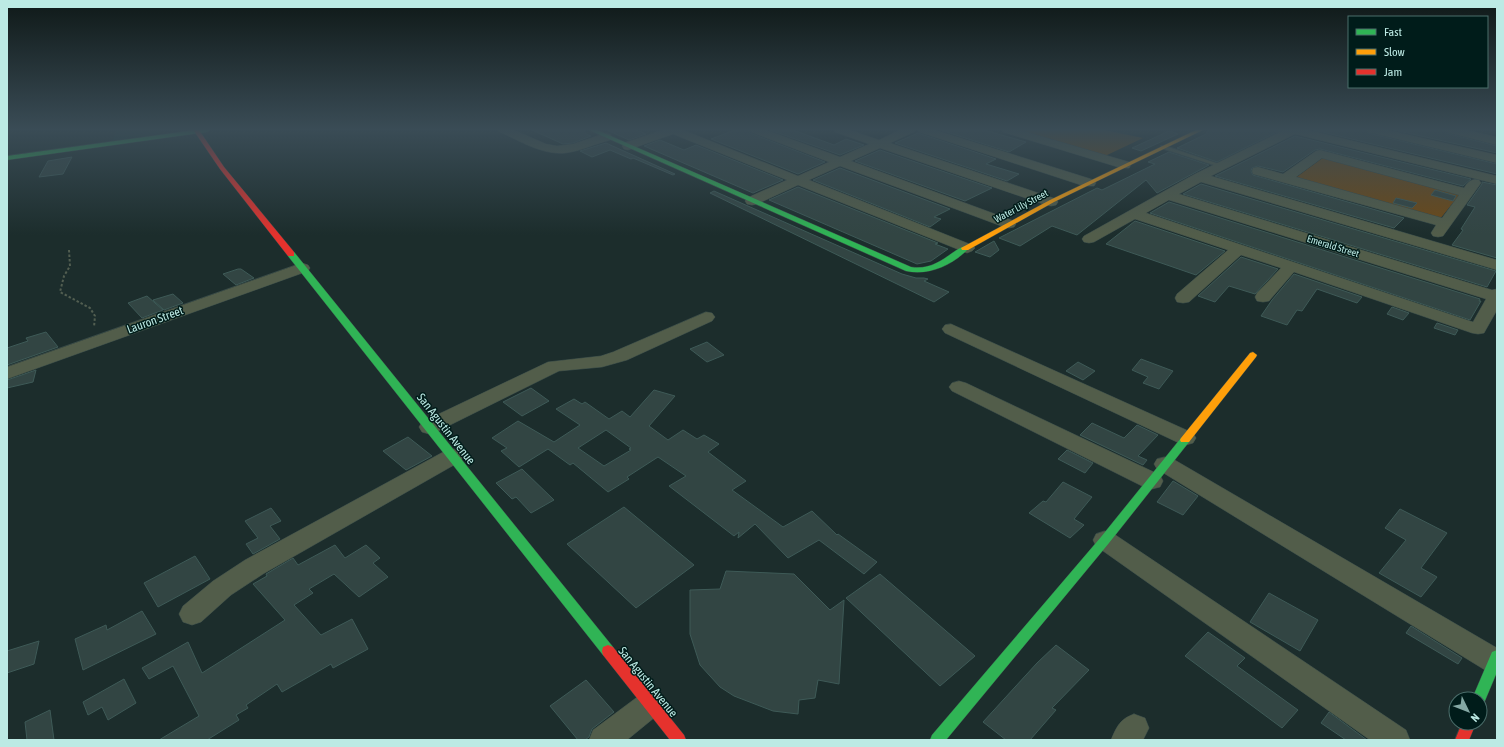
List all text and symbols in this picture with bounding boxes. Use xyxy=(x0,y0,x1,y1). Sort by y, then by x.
legend xyxy=(1348,16,1488,88)
text: Fast xyxy=(1384,25,1402,39)
text: Slow xyxy=(1384,45,1405,59)
text: Jam xyxy=(1384,65,1402,79)
street label: Water Lily Street xyxy=(992,187,1050,225)
street label: Emerald Street xyxy=(1306,233,1361,259)
street label: Lauron Street xyxy=(125,303,186,337)
street label: San Agustin Avenue xyxy=(414,391,478,467)
street label: San Agustin Avenue xyxy=(615,644,681,720)
north arrow xyxy=(1448,691,1488,731)
text: N xyxy=(1469,711,1482,724)

